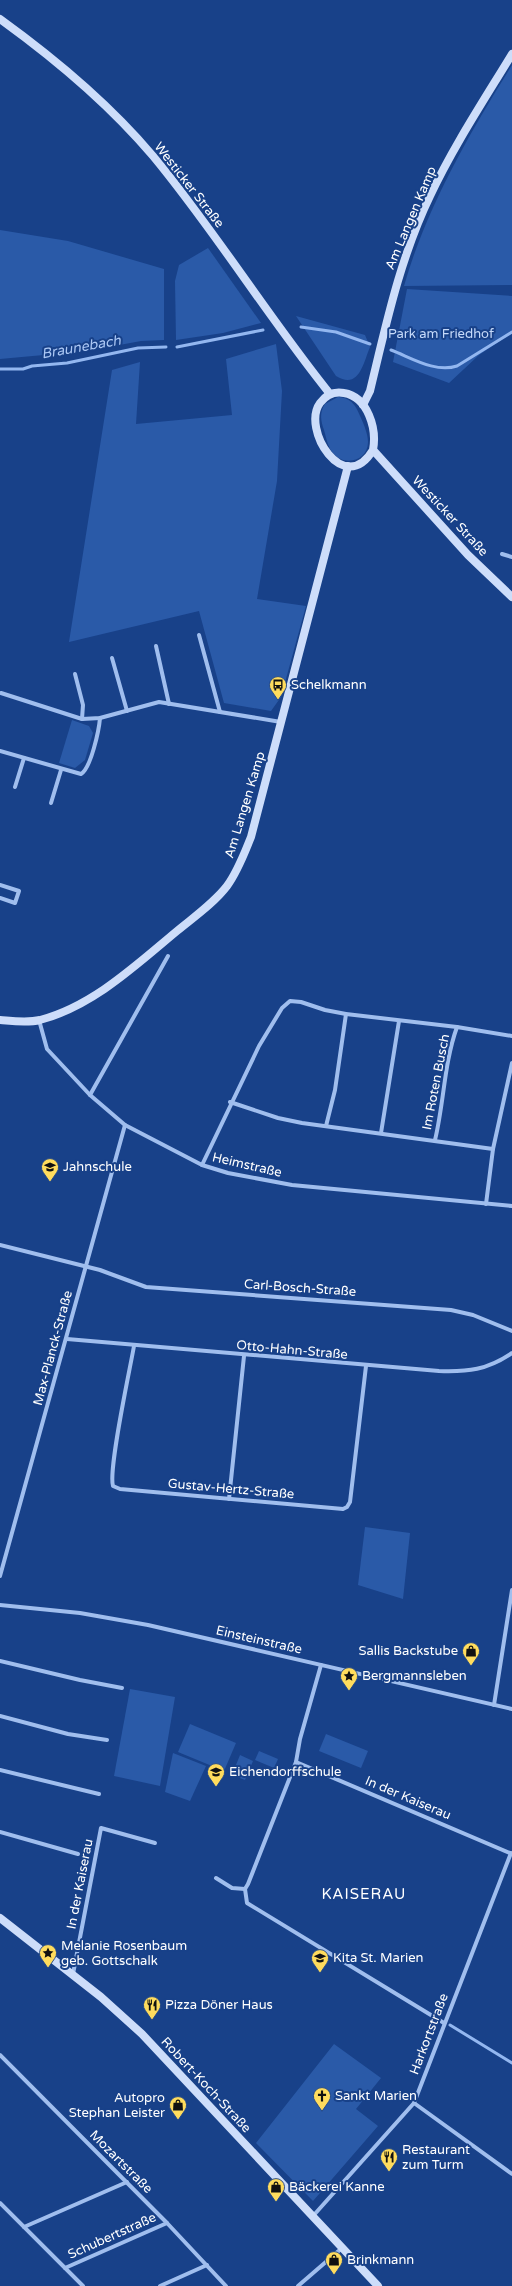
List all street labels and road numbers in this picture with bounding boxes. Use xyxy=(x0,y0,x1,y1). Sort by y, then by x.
street label: Westicker Straße xyxy=(151,139,227,231)
street label: Am Langen Kamp xyxy=(382,164,440,272)
street label: Westicker Straße xyxy=(409,472,491,560)
street label: Am Langen Kamp xyxy=(221,750,269,860)
street label: Im Roten Busch xyxy=(419,1033,453,1131)
street label: Heimstraße xyxy=(211,1149,283,1181)
street label: Carl-Bosch-Straße xyxy=(243,1276,357,1300)
street label: Max-Planck-Straße xyxy=(30,1289,76,1407)
street label: Otto-Hahn-Straße xyxy=(236,1337,348,1363)
street label: Gustav-Hertz-Straße xyxy=(167,1476,295,1502)
street label: Einsteinstraße xyxy=(214,1622,304,1658)
street label: In der Kaiserau xyxy=(363,1773,453,1823)
street label: In der Kaiserau xyxy=(63,1837,97,1931)
street label: Harkortstraße xyxy=(406,1991,452,2077)
street label: Robert-Koch-Straße xyxy=(158,2034,254,2136)
street label: Mozartstraße xyxy=(86,2127,156,2197)
street label: Schubertstraße xyxy=(65,2209,159,2263)

